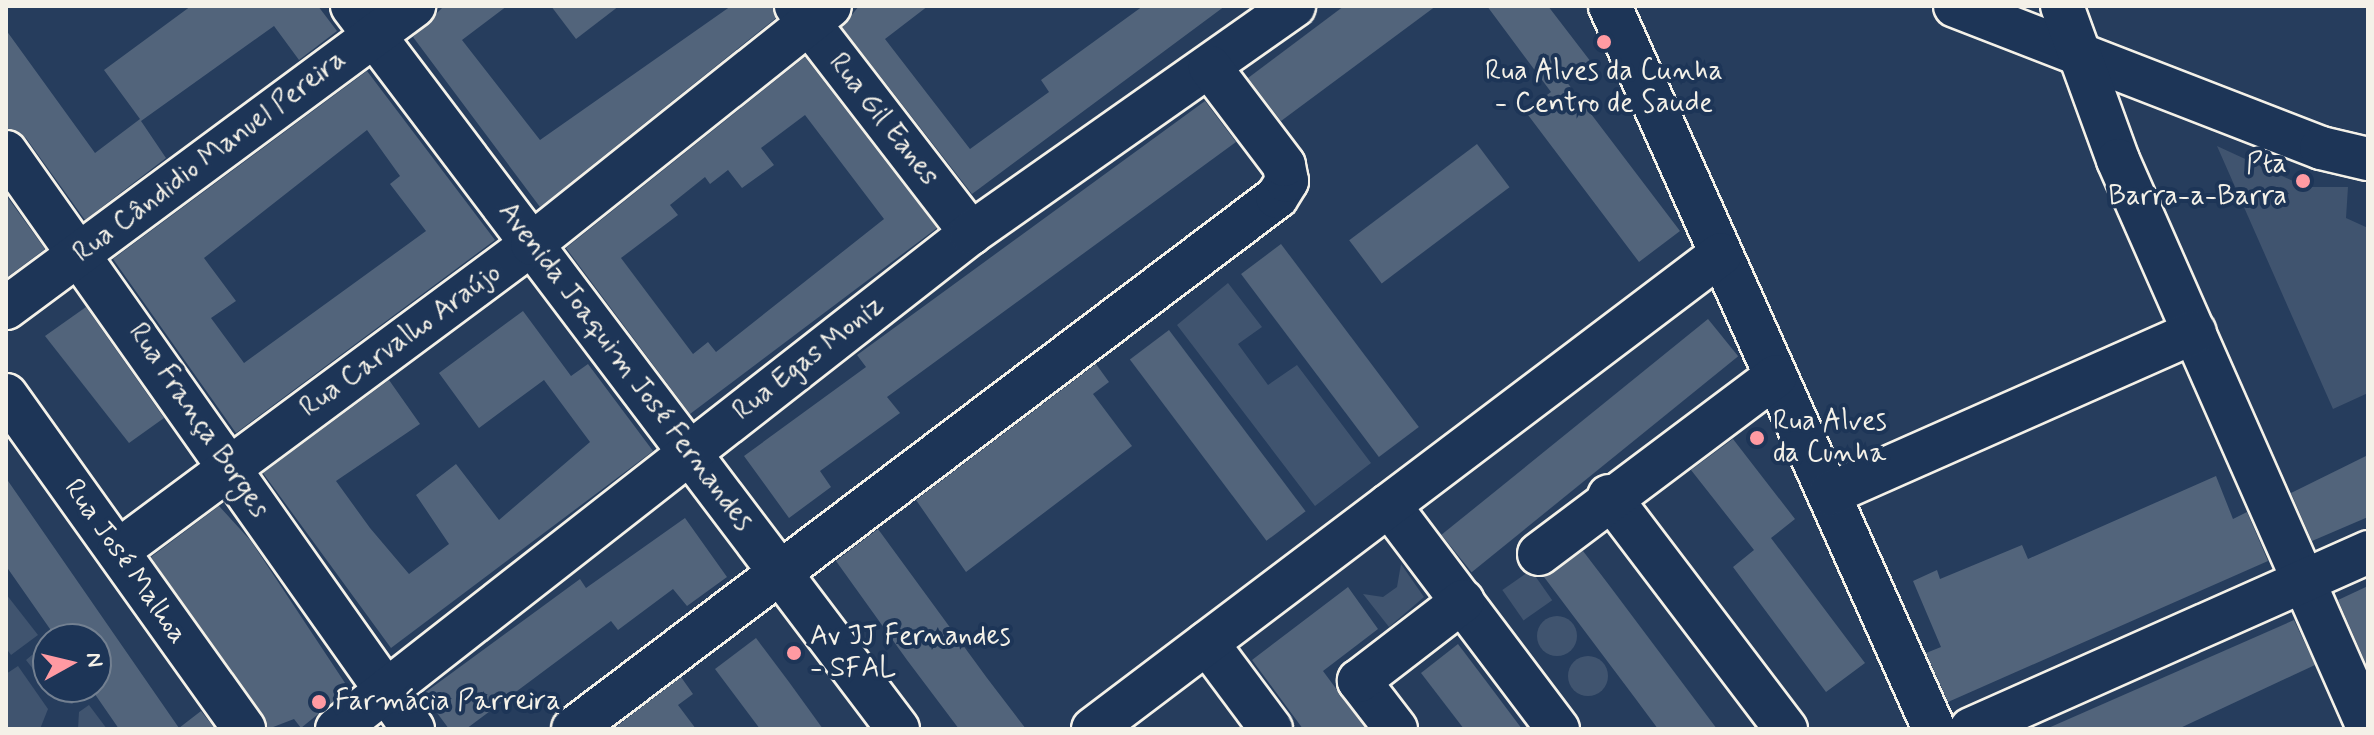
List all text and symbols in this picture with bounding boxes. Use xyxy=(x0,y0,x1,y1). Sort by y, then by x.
marker: Rua Alves da Cunha - Centro de Saude xyxy=(1595,33,1613,51)
street label: Rua Cândidio Manuel Pereira xyxy=(67,43,353,271)
street label: Rua Gil Eanes xyxy=(821,47,945,193)
place label: Rua Alves da Cunha - Centro de Saude xyxy=(1489,55,1719,121)
place label: Pta Barra-a-Barra xyxy=(2108,148,2287,214)
marker: Pta Barra-a-Barra xyxy=(2294,172,2312,190)
street label: Avenida Joaquim José Fernandes xyxy=(490,196,760,538)
street label: Rua Carvalho Araújo xyxy=(295,258,507,424)
street label: Rua Egas Moniz xyxy=(726,289,892,429)
street label: Rua França Borges xyxy=(121,318,275,524)
place label: Rua Alves da Cunha xyxy=(1773,405,1886,471)
marker: Rua Alves da Cunha xyxy=(1748,429,1766,447)
street label: Rua José Malhoa xyxy=(56,473,194,651)
place label: Av JJ Fernandes - SFAL xyxy=(810,620,1012,686)
north arrow xyxy=(32,623,112,703)
marker: Av JJ Fernandes - SFAL xyxy=(785,644,803,662)
text: N xyxy=(79,651,109,669)
place label: Farmácia Parreira xyxy=(335,685,557,719)
marker: Farmácia Parreira xyxy=(310,693,328,711)

